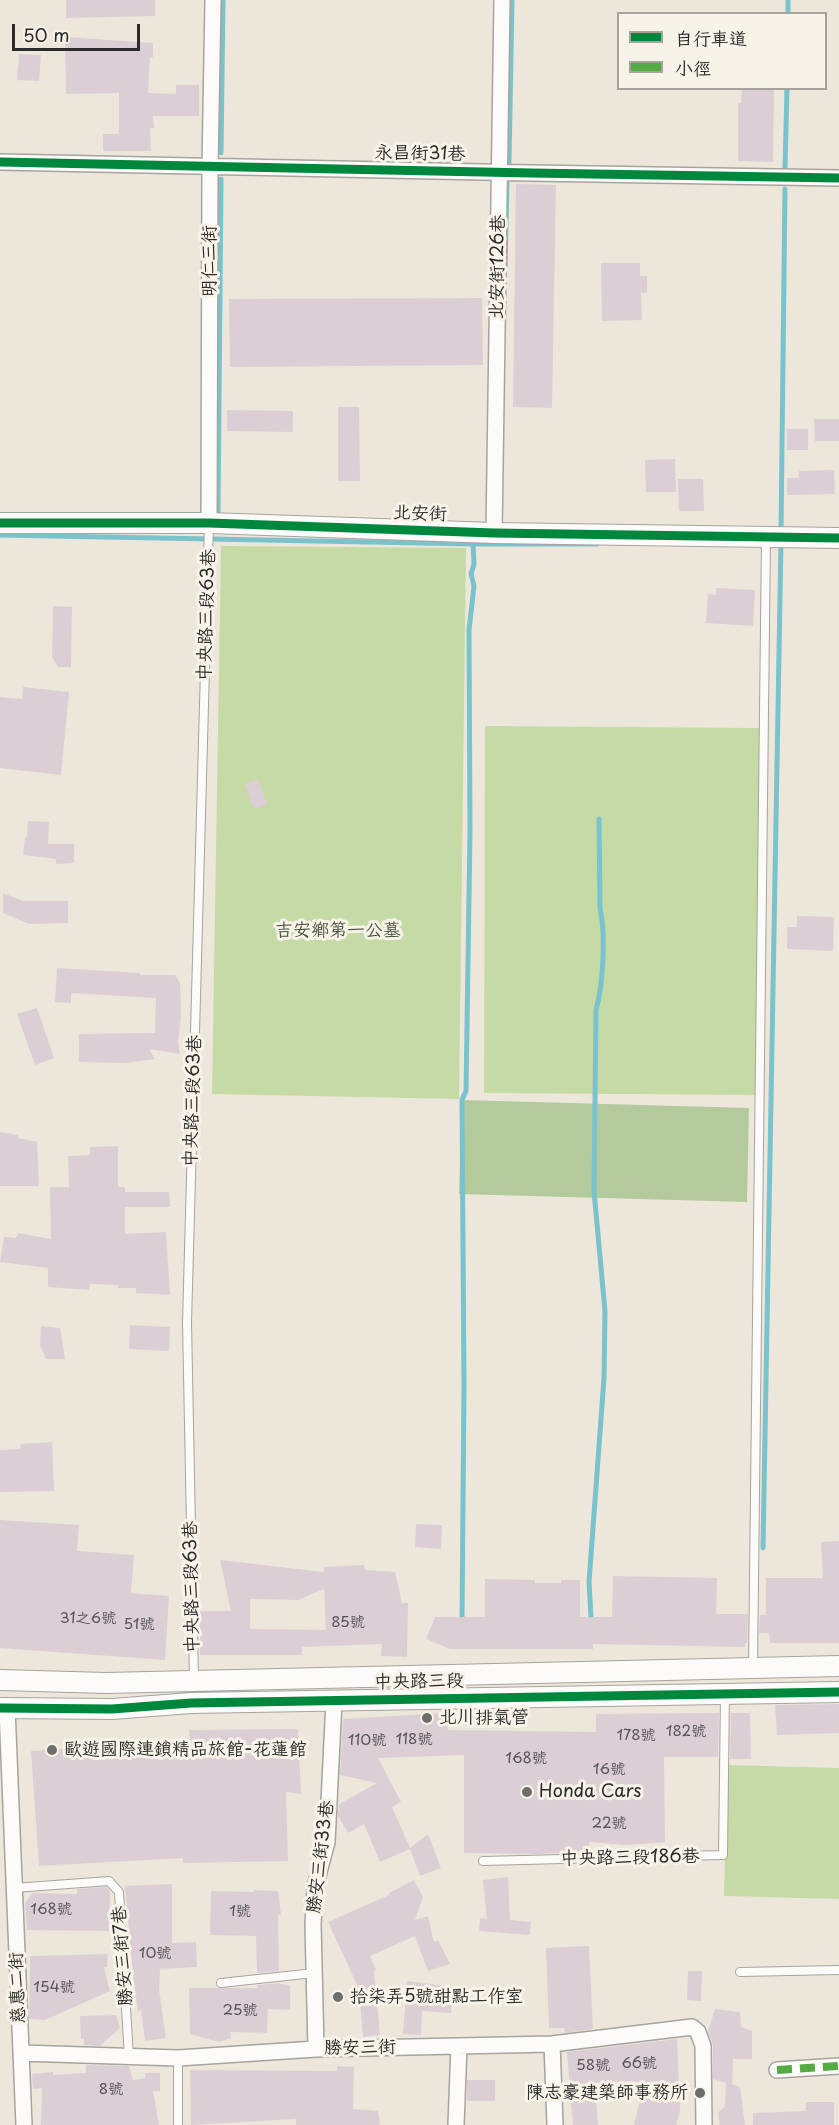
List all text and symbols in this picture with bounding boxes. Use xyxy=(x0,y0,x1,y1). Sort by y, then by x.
scale bar xyxy=(15,12,142,50)
legend xyxy=(617,12,827,90)
text: 50 m xyxy=(23,21,70,48)
text: 自行車道 xyxy=(675,24,747,51)
text: 小徑 xyxy=(675,54,711,81)
street label: 永昌街31巷 xyxy=(374,142,466,166)
street label: 北安街126巷 xyxy=(486,214,510,320)
street label: 明仁三街 xyxy=(199,225,221,297)
street label: 北安街 xyxy=(393,502,447,526)
street label: 中央路三段63巷 xyxy=(194,549,220,681)
park label: 吉安鄉第一公墓 xyxy=(275,920,401,942)
street label: 中央路三段63巷 xyxy=(180,1035,206,1167)
street label: 中央路三段63巷 xyxy=(180,1521,204,1653)
house number: 31之6號 xyxy=(60,1610,116,1628)
house number: 85號 xyxy=(331,1614,365,1632)
house number: 51號 xyxy=(123,1616,155,1634)
street label: 中央路三段 xyxy=(374,1670,464,1694)
place label: 北川排氣管 xyxy=(439,1707,529,1729)
marker: 北川排氣管 xyxy=(420,1711,434,1725)
house number: 182號 xyxy=(666,1723,706,1741)
house number: 178號 xyxy=(616,1727,656,1745)
house number: 118號 xyxy=(396,1731,432,1749)
house number: 110號 xyxy=(348,1732,386,1750)
place label: 歐遊國際連鎖精品旅館-花蓮館 xyxy=(64,1739,307,1761)
marker: 歐遊國際連鎖精品旅館-花蓮館 xyxy=(45,1743,59,1757)
house number: 168號 xyxy=(505,1750,547,1768)
house number: 16號 xyxy=(593,1761,625,1779)
place label: Honda Cars xyxy=(539,1781,641,1803)
marker: Honda Cars xyxy=(520,1785,534,1799)
street label: 勝安三街33巷 xyxy=(303,1799,339,1915)
house number: 22號 xyxy=(591,1815,627,1833)
street label: 中央路三段186巷 xyxy=(560,1846,700,1870)
house number: 168號 xyxy=(30,1901,72,1919)
house number: 1號 xyxy=(229,1903,251,1921)
street label: 勝安三街7巷 xyxy=(109,1905,137,2007)
house number: 10號 xyxy=(139,1945,171,1963)
street label: 慈惠二街 xyxy=(6,1952,30,2024)
house number: 154號 xyxy=(33,1979,75,1997)
place label: 拾柒弄5號甜點工作室 xyxy=(350,1986,524,2008)
marker: 拾柒弄5號甜點工作室 xyxy=(331,1990,345,2004)
house number: 25號 xyxy=(223,2002,257,2020)
street label: 勝安三街 xyxy=(324,2037,396,2059)
house number: 66號 xyxy=(621,2055,657,2073)
house number: 58號 xyxy=(576,2057,610,2075)
house number: 8號 xyxy=(99,2081,123,2099)
place label: 陳志豪建築師事務所 xyxy=(526,2082,688,2104)
marker: 陳志豪建築師事務所 xyxy=(693,2086,707,2100)

